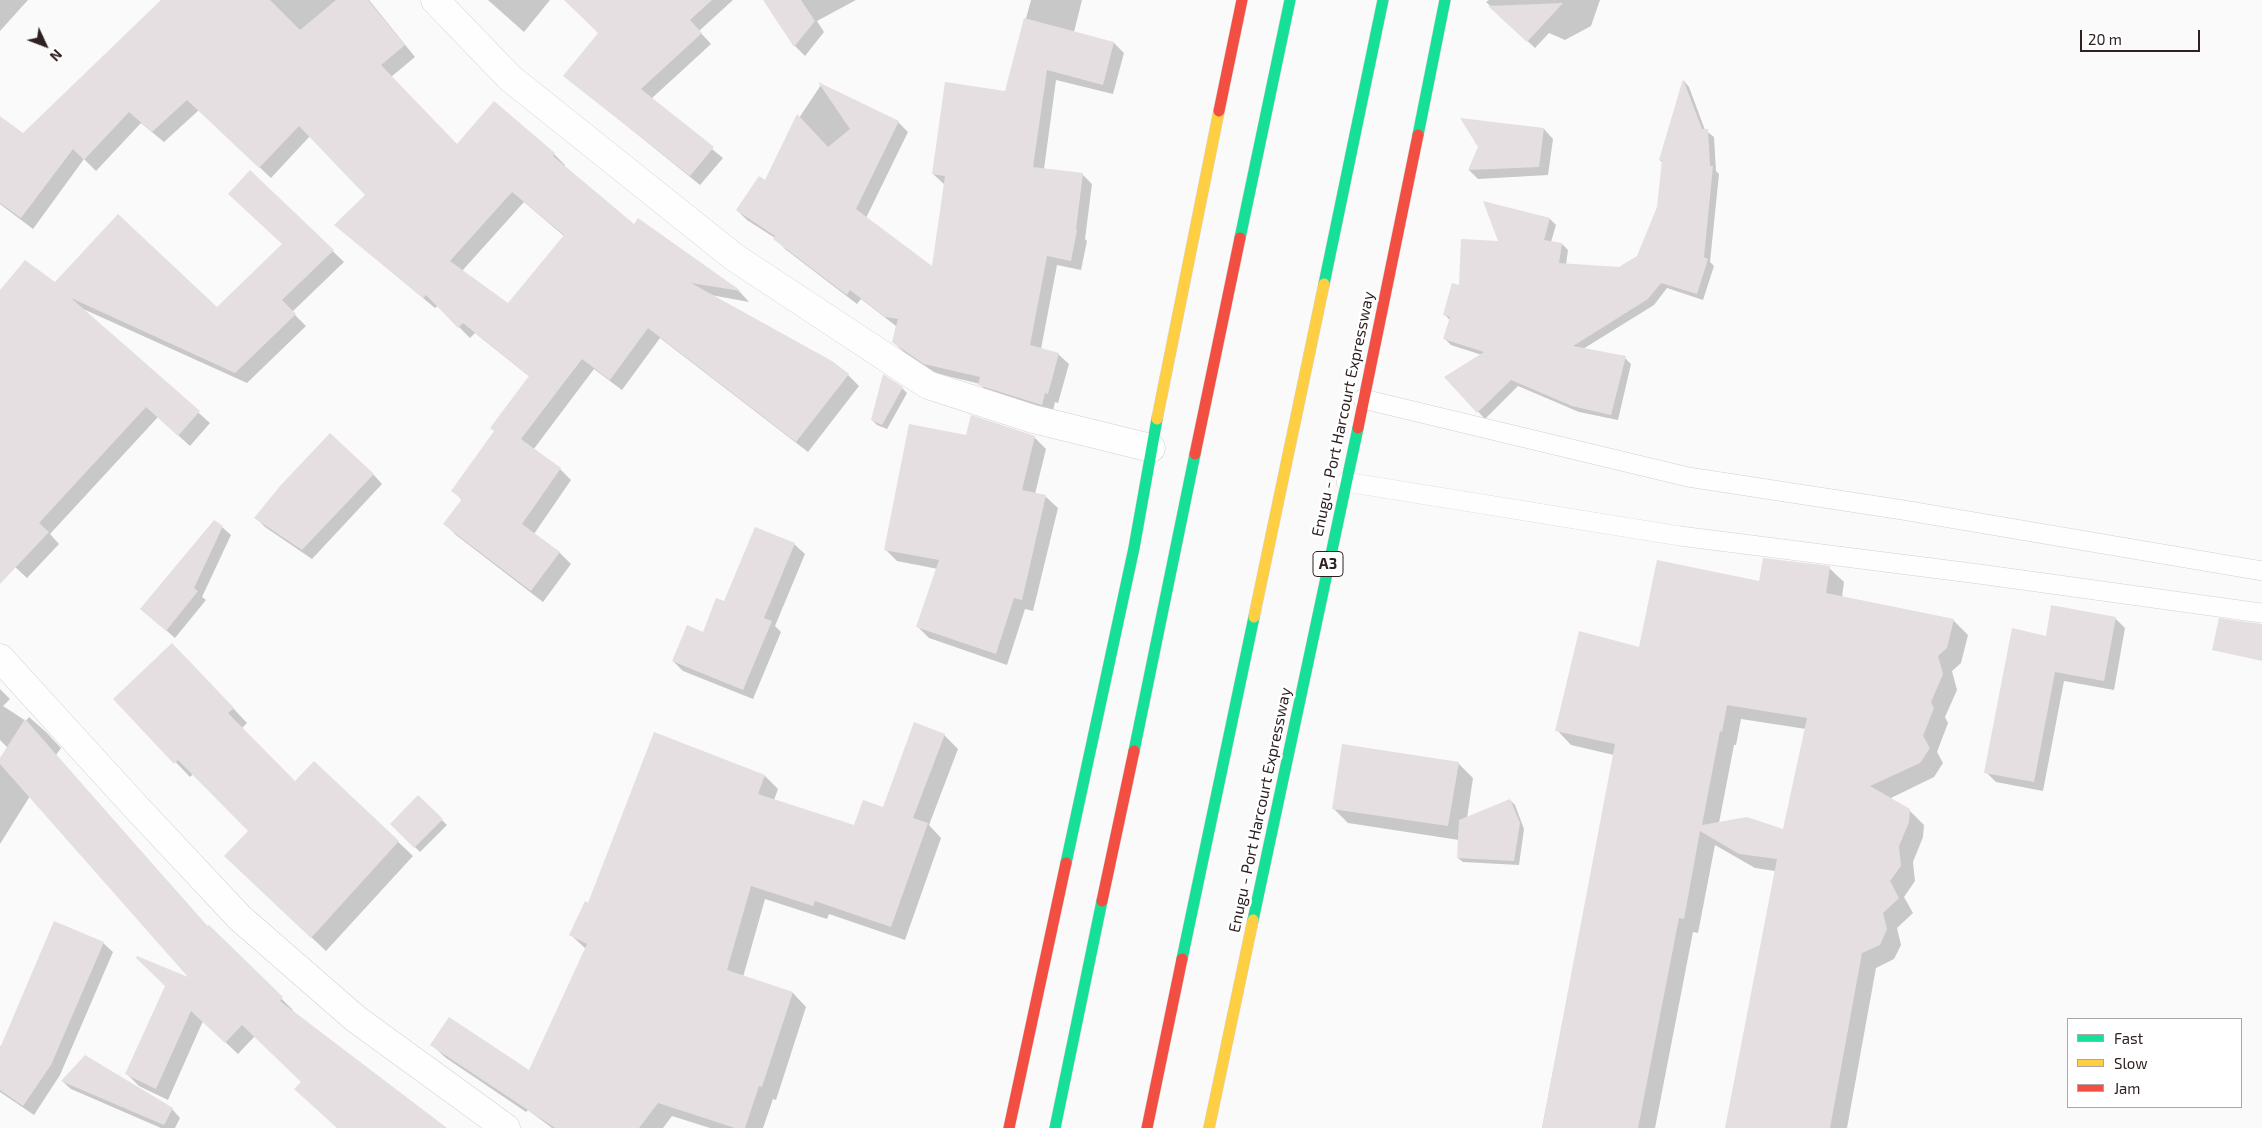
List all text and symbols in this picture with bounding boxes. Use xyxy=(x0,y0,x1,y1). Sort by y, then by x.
north arrow xyxy=(20,20,70,70)
scale bar xyxy=(2082,20,2202,52)
text: 20 m xyxy=(2088,30,2122,48)
text: N xyxy=(47,46,66,65)
street label: Enugu - Port Harcourt Expressway xyxy=(1308,290,1378,538)
road number: A3 xyxy=(1313,552,1343,576)
street label: Enugu - Port Harcourt Expressway xyxy=(1225,686,1295,934)
legend xyxy=(2067,1018,2242,1108)
text: Fast xyxy=(2114,1029,2143,1047)
text: Slow xyxy=(2114,1054,2148,1072)
text: Jam xyxy=(2114,1079,2140,1097)

